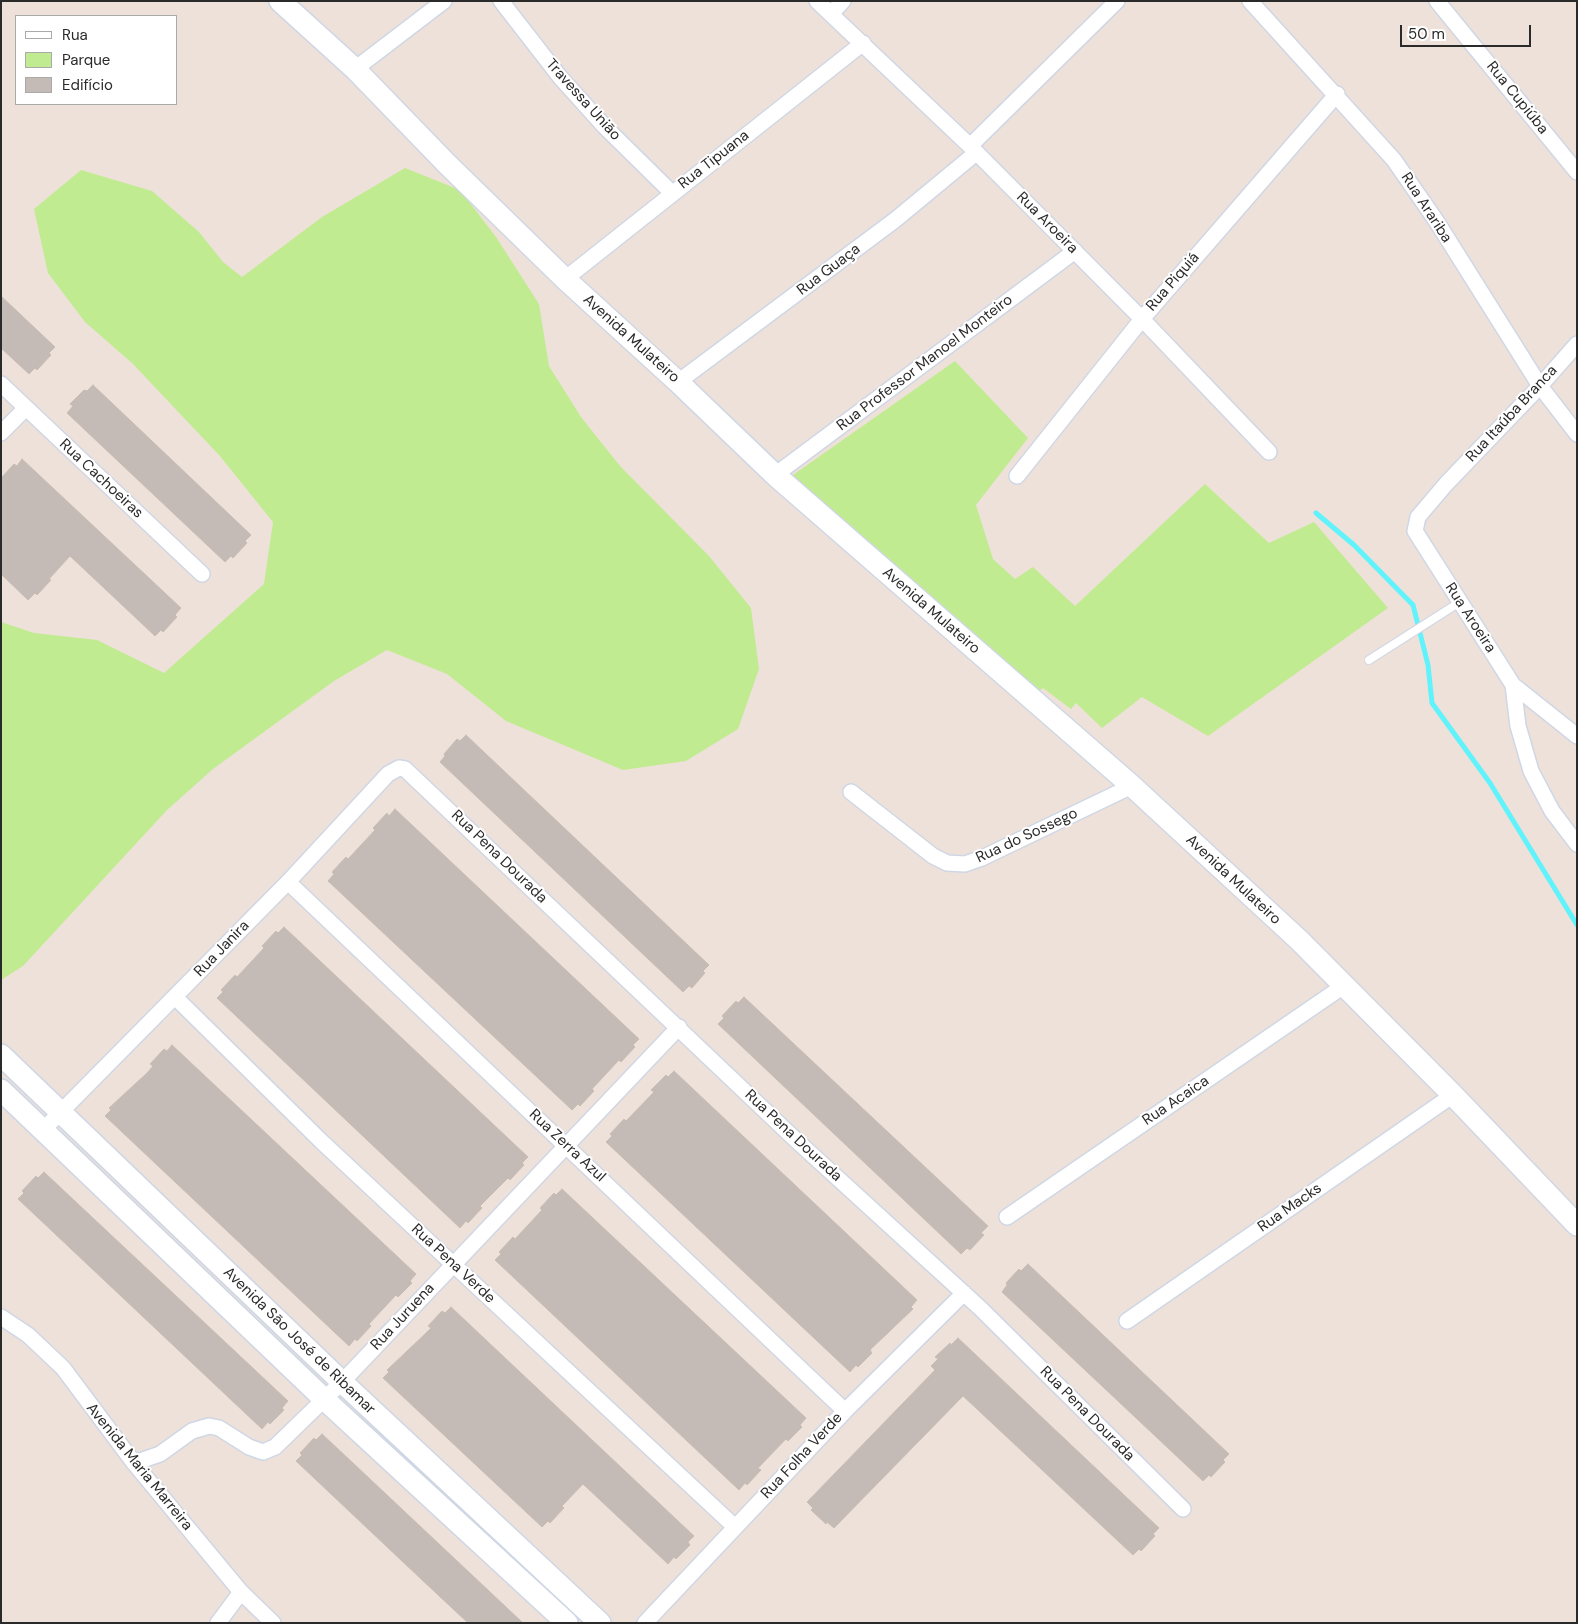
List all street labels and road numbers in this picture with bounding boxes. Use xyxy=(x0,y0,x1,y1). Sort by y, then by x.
street label: Travessa União xyxy=(542,56,624,144)
street label: Rua Cupiúba xyxy=(1482,58,1552,138)
street label: Rua Tipuana xyxy=(675,127,753,193)
street label: Rua Arariba xyxy=(1397,170,1455,246)
street label: Rua Aroeira xyxy=(1012,188,1082,258)
street label: Rua Guaça xyxy=(794,240,864,300)
street label: Rua Piquiá xyxy=(1143,249,1203,315)
street label: Avenida Mulateiro xyxy=(579,291,683,387)
street label: Rua Professor Manoel Monteiro xyxy=(834,291,1016,435)
street label: Rua Itaúba Branca xyxy=(1463,362,1561,466)
street label: Rua Cachoeiras xyxy=(55,436,147,522)
street label: Avenida Mulateiro xyxy=(879,564,983,658)
street label: Rua Aroeira xyxy=(1441,580,1499,656)
street label: Rua do Sossego xyxy=(973,805,1081,867)
street label: Rua Pena Dourada xyxy=(447,807,551,907)
street label: Avenida Mulateiro xyxy=(1182,831,1284,929)
street label: Rua Janira xyxy=(191,917,253,981)
street label: Rua Acaica xyxy=(1139,1072,1213,1130)
street label: Rua Pena Dourada xyxy=(741,1086,845,1186)
street label: Rua Zerra Azul xyxy=(525,1106,609,1186)
street label: Rua Macks xyxy=(1255,1180,1325,1236)
street label: Rua Pena Verde xyxy=(407,1221,499,1307)
street label: Avenida São José de Ribamar xyxy=(219,1264,379,1418)
street label: Rua Juruena xyxy=(367,1280,439,1354)
street label: Rua Pena Dourada xyxy=(1036,1363,1138,1465)
street label: Avenida Maria Marreira xyxy=(82,1400,196,1534)
street label: Rua Folha Verde xyxy=(758,1409,846,1503)

